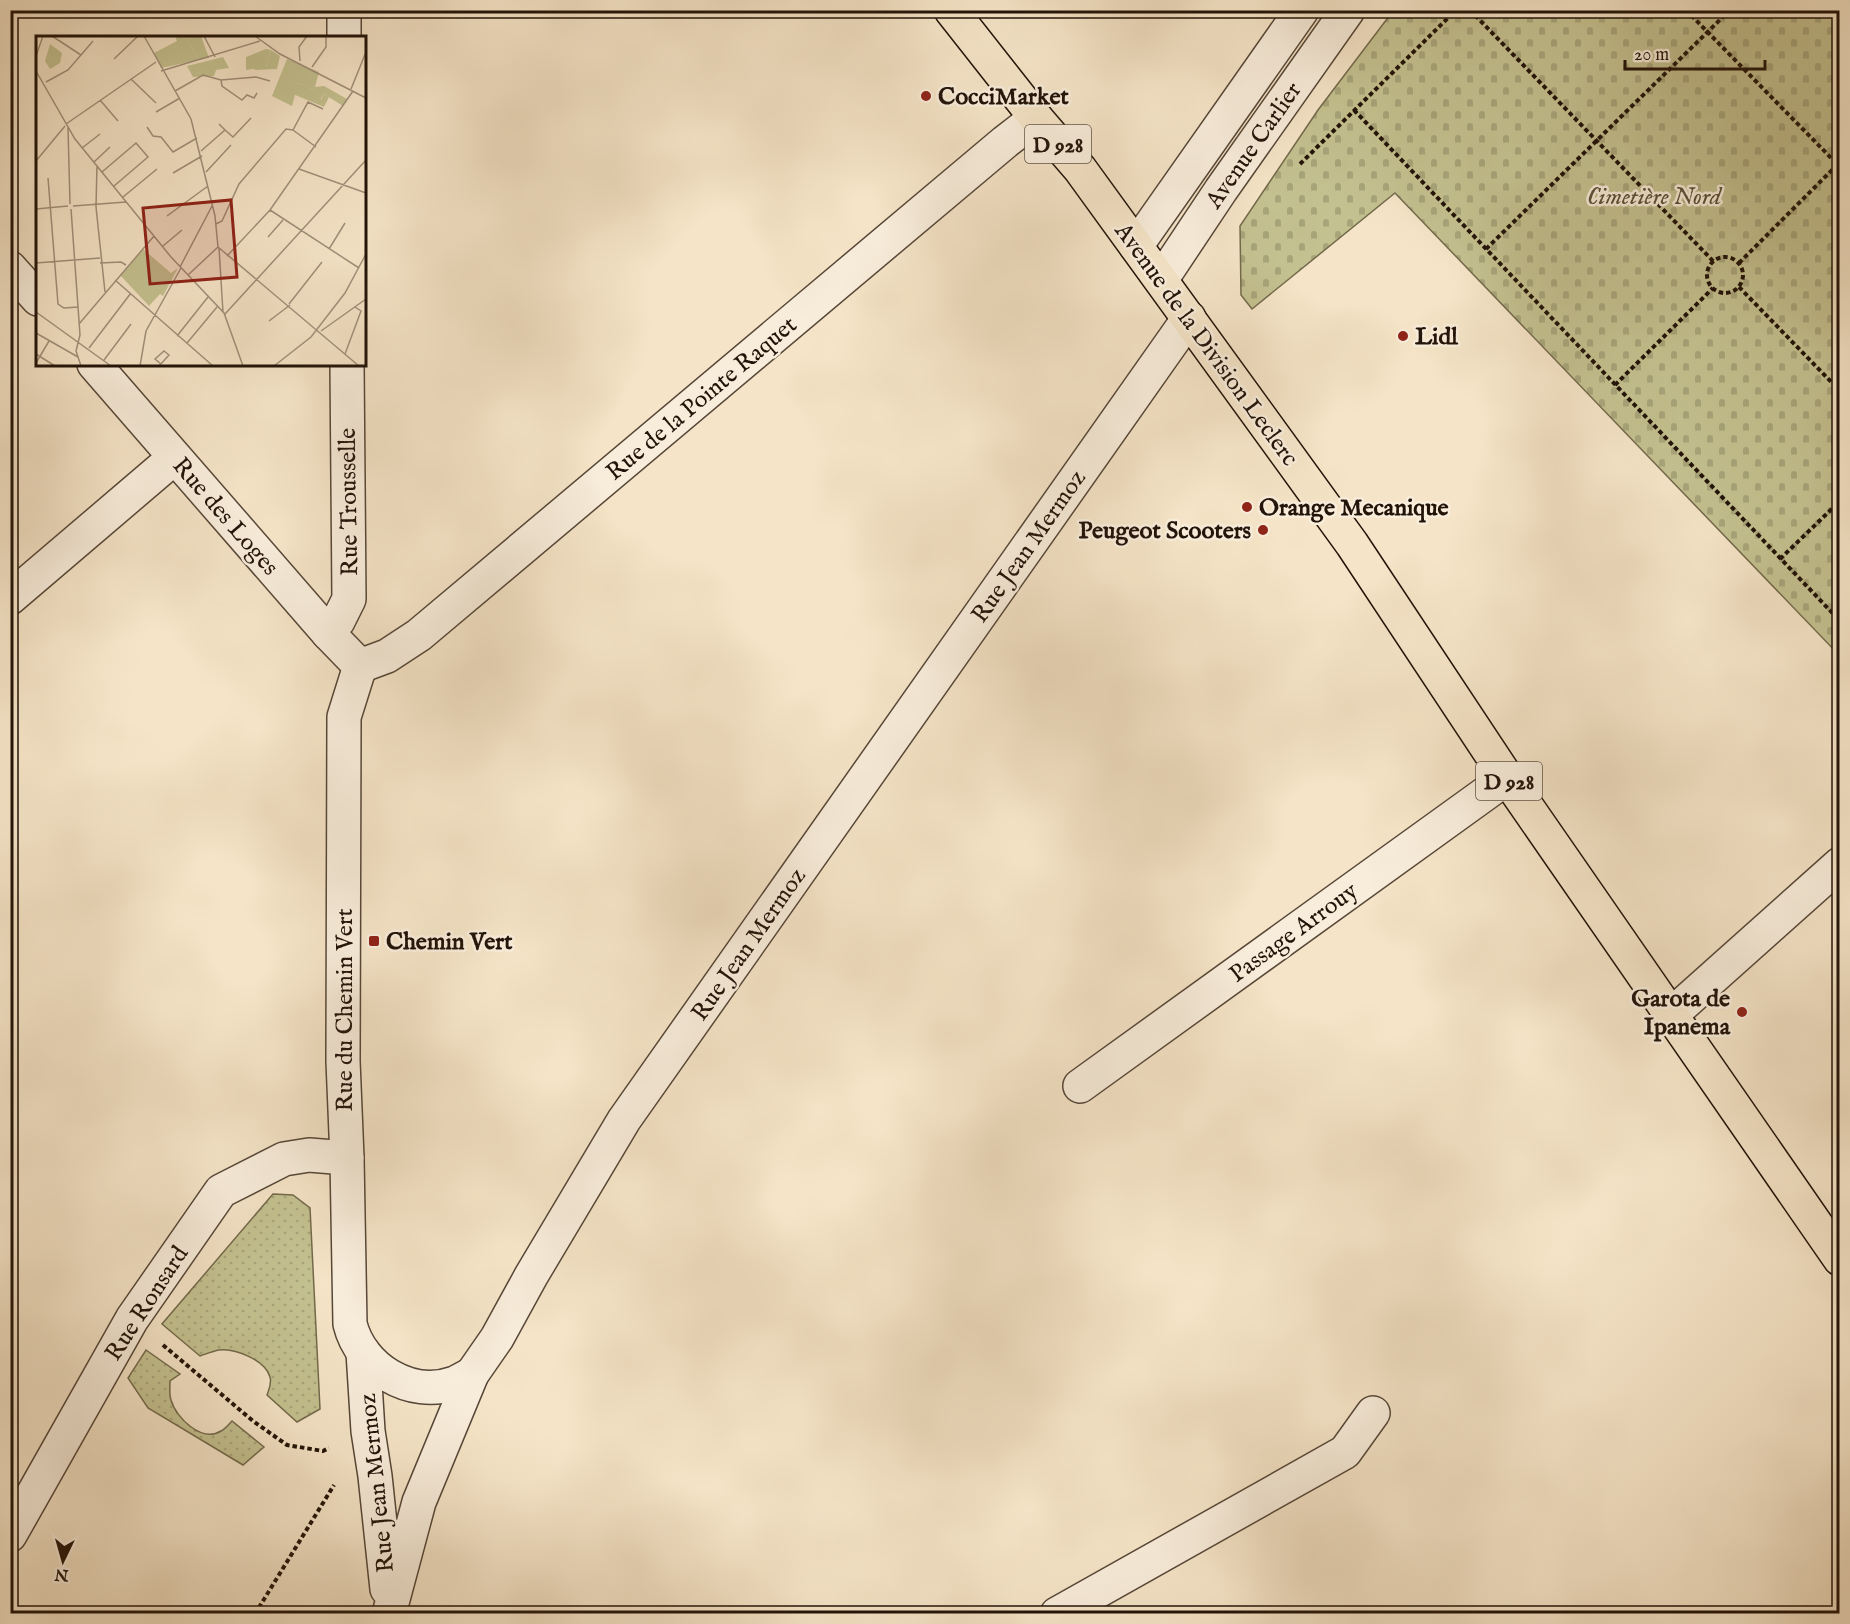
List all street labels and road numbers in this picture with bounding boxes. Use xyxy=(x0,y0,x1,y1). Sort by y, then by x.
street label: Avenue Carlier xyxy=(1199,76,1309,216)
road number: D 928 xyxy=(1025,125,1091,163)
street label: Avenue de la Division Leclerc xyxy=(1106,216,1304,473)
street label: Rue de la Pointe Raquet xyxy=(600,310,804,488)
street label: Rue Trousselle xyxy=(333,427,366,576)
street label: Rue des Loges xyxy=(165,451,285,583)
street label: Rue Jean Mermoz xyxy=(965,464,1094,630)
road number: D 928 xyxy=(1476,762,1542,800)
street label: Rue Jean Mermoz xyxy=(685,862,814,1028)
street label: Passage Arrouy xyxy=(1223,876,1364,990)
street label: Rue du Chemin Vert xyxy=(330,908,361,1112)
street label: Rue Ronsard xyxy=(99,1240,196,1367)
street label: Rue Jean Mermoz xyxy=(353,1392,402,1574)

